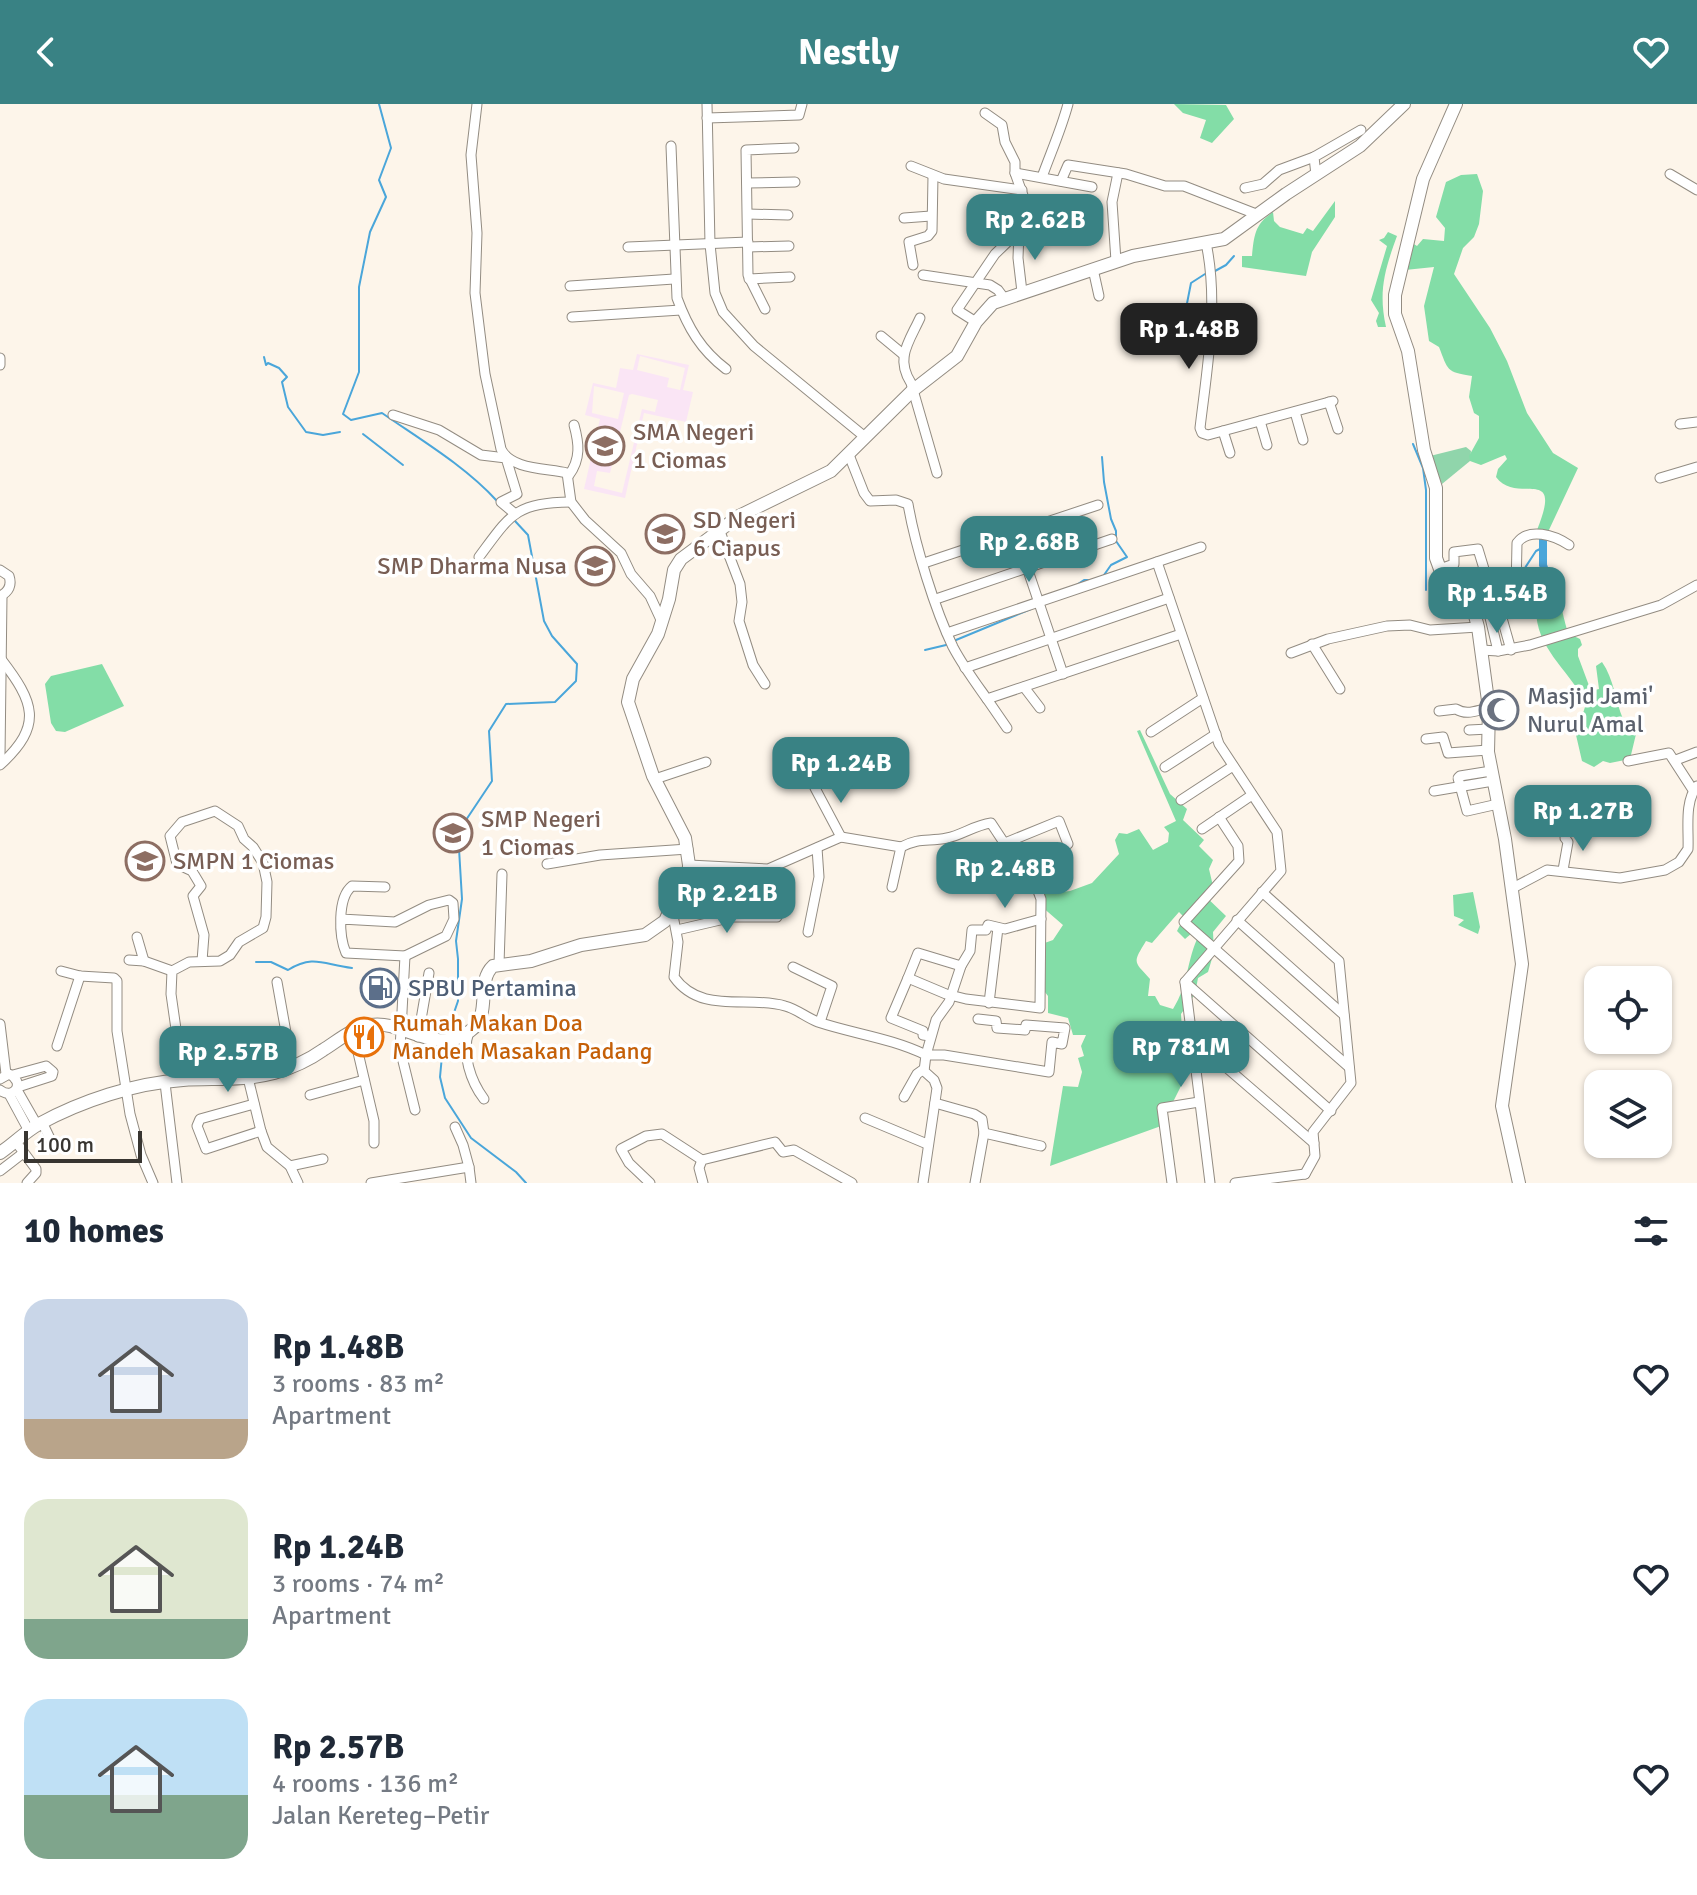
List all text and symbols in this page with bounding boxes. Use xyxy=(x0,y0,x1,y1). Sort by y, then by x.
icon: back xyxy=(24,30,68,74)
text: Nestly xyxy=(798,30,899,75)
icon: heart xyxy=(1629,30,1673,74)
pin: Rp 2.62B xyxy=(952,194,1118,262)
text: Rp 2.62B xyxy=(984,204,1086,236)
pin: Rp 1.48B xyxy=(1106,303,1272,371)
text: Rp 1.48B xyxy=(1138,313,1240,345)
place label: SMA Negeri 1 Ciomas xyxy=(633,417,754,475)
school or university icon: SMA Negeri 1 Ciomas xyxy=(584,425,626,467)
place label: SD Negeri 6 Ciapus xyxy=(693,505,796,563)
school or university icon: SD Negeri 6 Ciapus xyxy=(644,513,686,555)
pin: Rp 2.68B xyxy=(946,516,1112,584)
text: Rp 2.68B xyxy=(978,526,1080,558)
school or university icon: SMP Dharma Nusa xyxy=(574,545,616,587)
place label: SMP Dharma Nusa xyxy=(377,551,567,581)
pin: Rp 1.54B xyxy=(1414,567,1580,635)
text: Rp 1.54B xyxy=(1446,577,1548,609)
place label: Masjid Jami' Nurul Amal xyxy=(1527,681,1653,739)
mosque icon: Masjid Jami' Nurul Amal xyxy=(1478,689,1520,731)
pin: Rp 1.24B xyxy=(758,737,924,805)
text: Rp 1.24B xyxy=(790,747,892,779)
pin: Rp 1.27B xyxy=(1500,785,1666,853)
text: Rp 1.27B xyxy=(1532,795,1634,827)
place label: SMP Negeri 1 Ciomas xyxy=(481,804,601,862)
school or university icon: SMP Negeri 1 Ciomas xyxy=(432,812,474,854)
school or university icon: SMPN 1 Ciomas xyxy=(124,840,166,882)
pin: Rp 2.48B xyxy=(922,842,1088,910)
place label: SMPN 1 Ciomas xyxy=(173,846,334,876)
text: Rp 2.48B xyxy=(954,852,1056,884)
pin: Rp 2.21B xyxy=(644,867,810,935)
text: Rp 2.21B xyxy=(676,877,778,909)
map controls xyxy=(1584,966,1672,1158)
button: locate xyxy=(1584,966,1672,1054)
fuel station icon: SPBU Pertamina xyxy=(359,967,401,1009)
place label: SPBU Pertamina xyxy=(408,973,577,1003)
place label: Rumah Makan Doa Mandeh Masakan Padang xyxy=(392,1008,652,1066)
restaurant icon: Rumah Makan Doa Mandeh Masakan Padang xyxy=(343,1016,385,1058)
pin: Rp 781M xyxy=(1107,1021,1255,1089)
pin: Rp 2.57B xyxy=(145,1026,311,1094)
text: Rp 781M xyxy=(1131,1031,1231,1063)
text: Rp 2.57B xyxy=(177,1036,279,1068)
button: layers xyxy=(1584,1070,1672,1158)
scale bar xyxy=(24,1127,142,1163)
text: 100 m xyxy=(36,1131,94,1158)
icon: filters xyxy=(1629,1209,1673,1253)
text: 10 homes xyxy=(24,1210,164,1252)
text: Rp 1.48B xyxy=(272,1326,404,1368)
icon: home xyxy=(88,1331,184,1427)
icon: heart xyxy=(1629,1357,1673,1401)
text: 3 rooms · 83 m² xyxy=(272,1368,445,1400)
text: Apartment xyxy=(272,1400,391,1432)
text: Rp 1.24B xyxy=(272,1526,404,1568)
icon: home xyxy=(88,1531,184,1627)
icon: heart xyxy=(1629,1557,1673,1601)
text: 3 rooms · 74 m² xyxy=(272,1568,445,1600)
text: Apartment xyxy=(272,1600,391,1632)
text: Rp 2.57B xyxy=(272,1726,404,1768)
icon: home xyxy=(88,1731,184,1827)
icon: heart xyxy=(1629,1757,1673,1801)
text: 4 rooms · 136 m² xyxy=(272,1768,459,1800)
text: Jalan Kereteg–Petir xyxy=(272,1800,489,1832)

